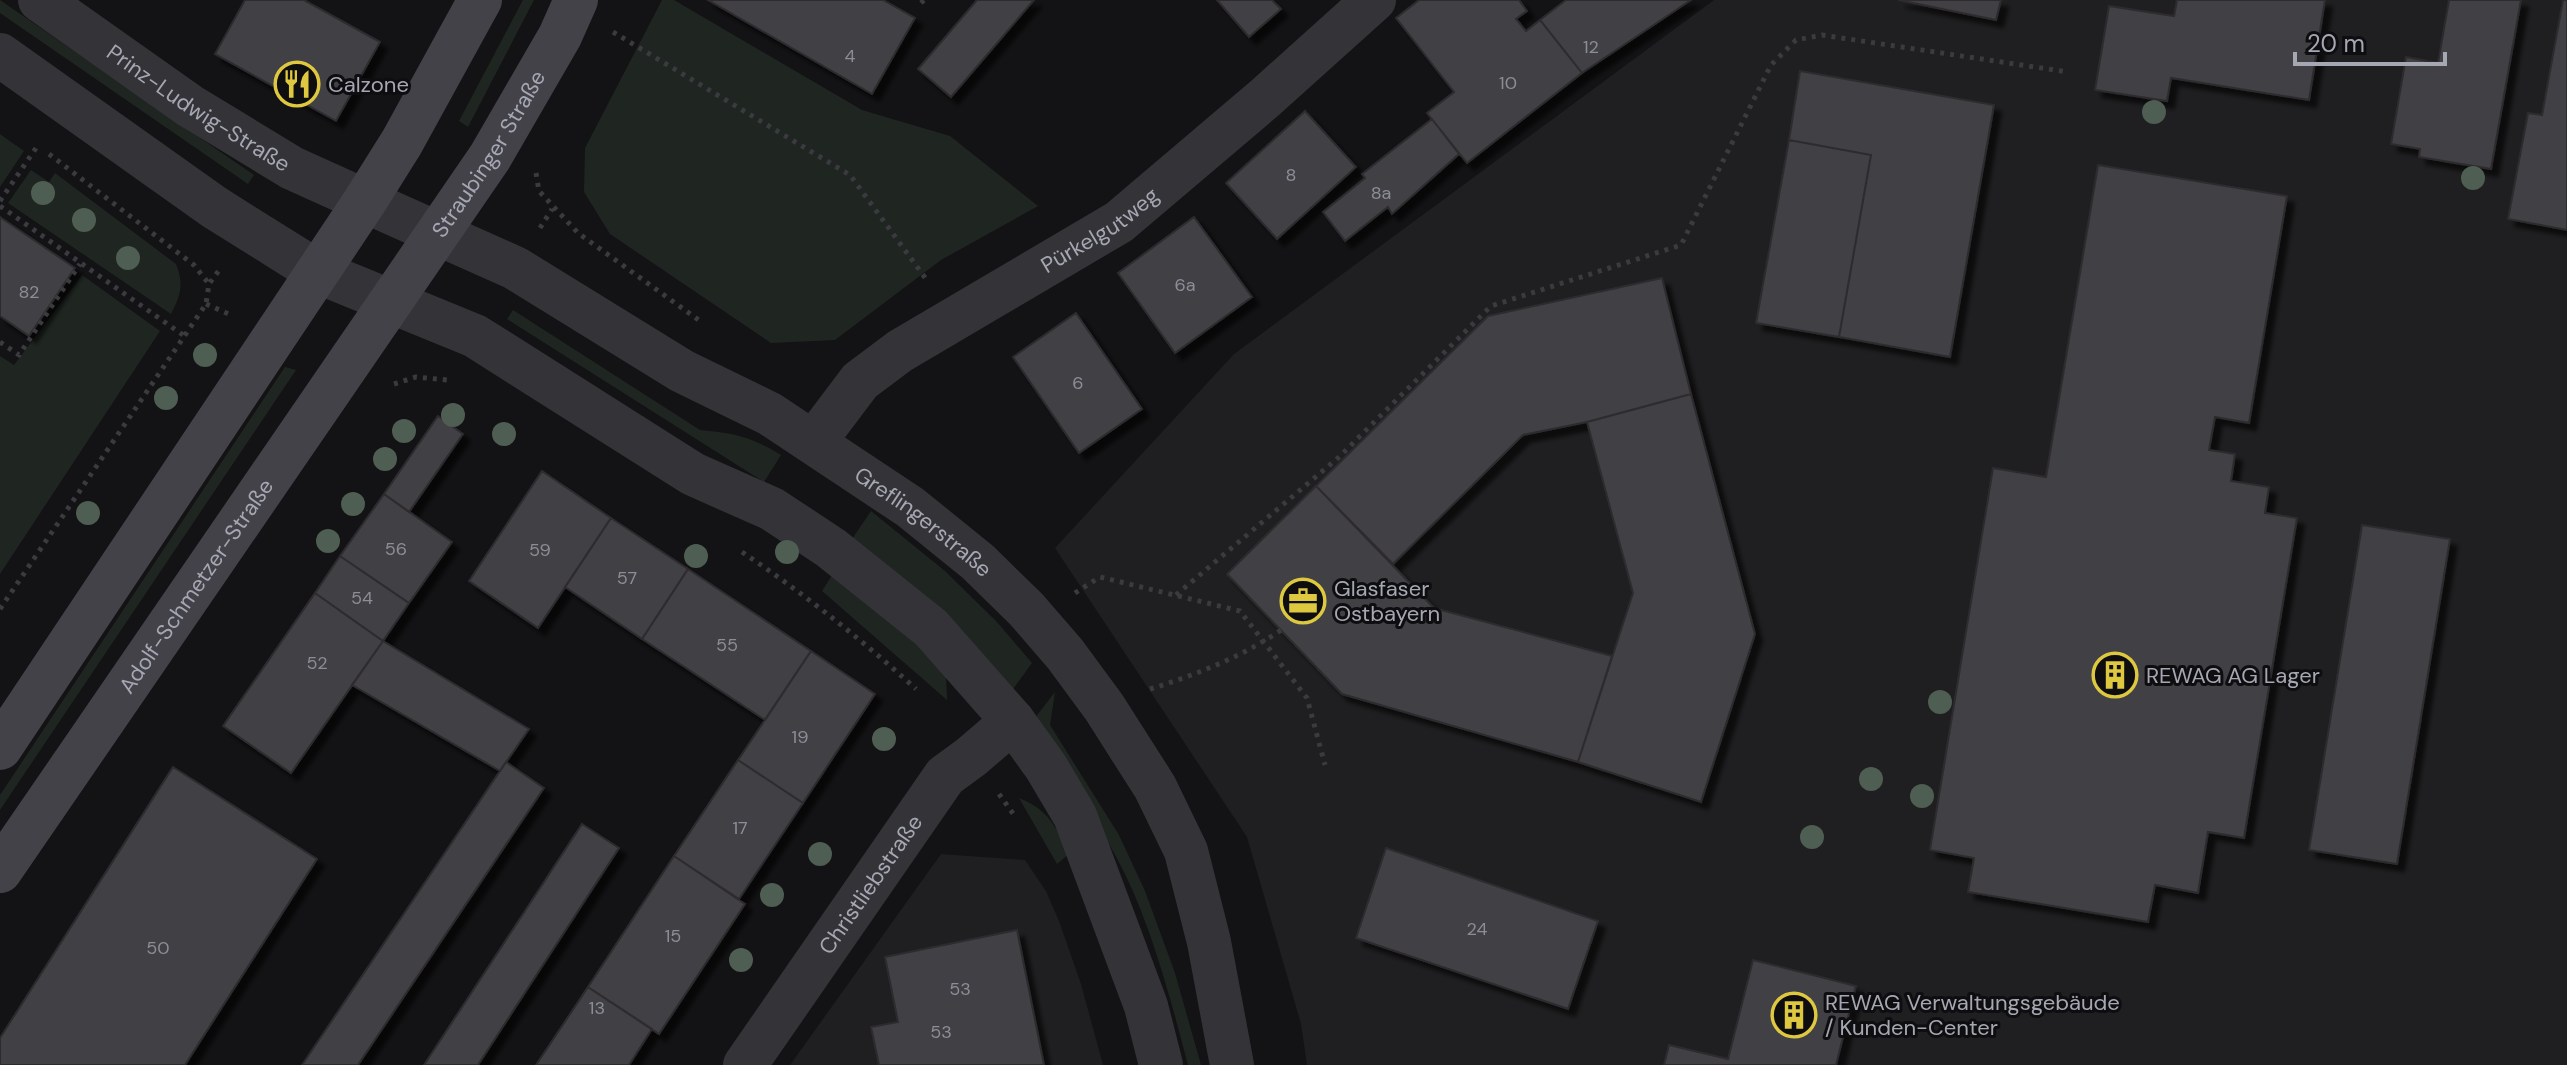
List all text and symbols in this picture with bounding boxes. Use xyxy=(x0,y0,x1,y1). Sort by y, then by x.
scale bar xyxy=(2295,16,2445,66)
text: 20 m xyxy=(2307,28,2365,59)
house number: 12 xyxy=(1583,35,1599,59)
street label: Prinz-Ludwig-Straße xyxy=(101,38,296,179)
house number: 4 xyxy=(845,44,856,68)
restaurant icon: Calzone xyxy=(273,60,321,108)
street label: Straubinger Straße xyxy=(425,65,552,243)
place label: Calzone xyxy=(328,70,409,99)
house number: 10 xyxy=(1499,71,1517,95)
house number: 8 xyxy=(1286,163,1296,187)
street label: Pürkelgutweg xyxy=(1036,181,1165,280)
house number: 8a xyxy=(1371,181,1391,205)
house number: 6a xyxy=(1174,273,1196,297)
house number: 82 xyxy=(18,280,40,304)
house number: 6 xyxy=(1072,371,1084,395)
street label: Greflingerstraße xyxy=(849,460,998,583)
street label: Adolf-Schmetzer-Straße xyxy=(112,473,280,699)
house number: 56 xyxy=(385,537,407,561)
house number: 59 xyxy=(529,538,551,562)
house number: 57 xyxy=(617,566,637,590)
place label: Glasfaser Ostbayern xyxy=(1334,574,1440,628)
office icon: Glasfaser Ostbayern xyxy=(1279,577,1327,625)
house number: 54 xyxy=(351,586,373,610)
house number: 55 xyxy=(716,633,738,657)
house number: 52 xyxy=(306,651,328,675)
building icon: REWAG AG Lager xyxy=(2091,651,2139,699)
place label: REWAG AG Lager xyxy=(2146,661,2320,690)
house number: 19 xyxy=(792,725,808,749)
street label: Christliebstraße xyxy=(812,809,929,960)
house number: 17 xyxy=(732,816,748,840)
house number: 24 xyxy=(1467,917,1488,941)
house number: 15 xyxy=(665,924,681,948)
house number: 50 xyxy=(146,936,170,960)
house number: 53 xyxy=(949,977,971,1001)
place label: REWAG Verwaltungsgebäude / Kunden-Center xyxy=(1825,988,2120,1042)
building icon: REWAG Verwaltungsgebäude / Kunden-Center xyxy=(1770,991,1818,1039)
house number: 13 xyxy=(589,996,605,1020)
house number: 53 xyxy=(930,1020,952,1044)

